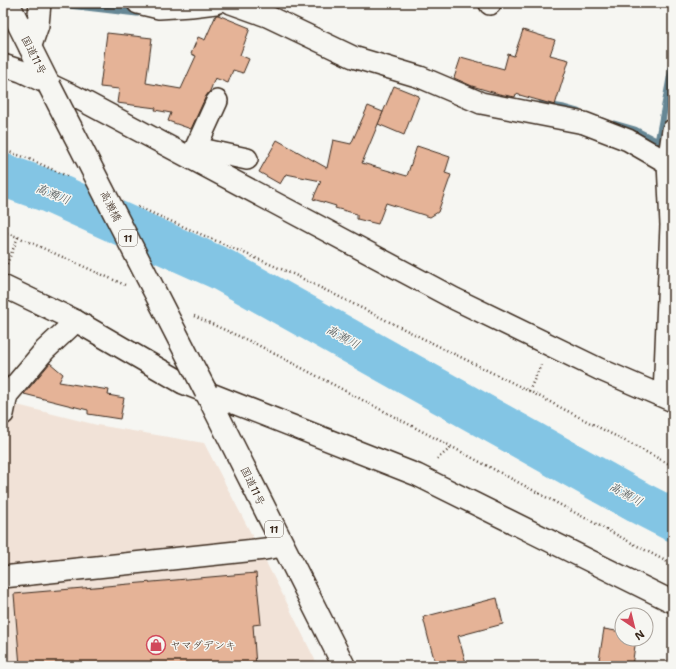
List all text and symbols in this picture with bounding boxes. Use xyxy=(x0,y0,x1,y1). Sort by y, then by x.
street label: 国道11号 xyxy=(17,33,50,77)
water label: 高瀬川 xyxy=(33,180,73,208)
street label: 高瀬橋 xyxy=(96,188,125,224)
road number: 11 xyxy=(119,230,137,246)
water label: 高瀬川 xyxy=(323,321,363,353)
street label: 国道11号 xyxy=(237,464,268,508)
water label: 高瀬川 xyxy=(606,478,646,510)
road number: 11 xyxy=(265,521,283,537)
north arrow xyxy=(614,607,654,647)
text: N xyxy=(631,626,647,644)
shop icon: ヤマダデンキ xyxy=(145,634,167,656)
place label: ヤマダデンキ xyxy=(170,638,236,653)

